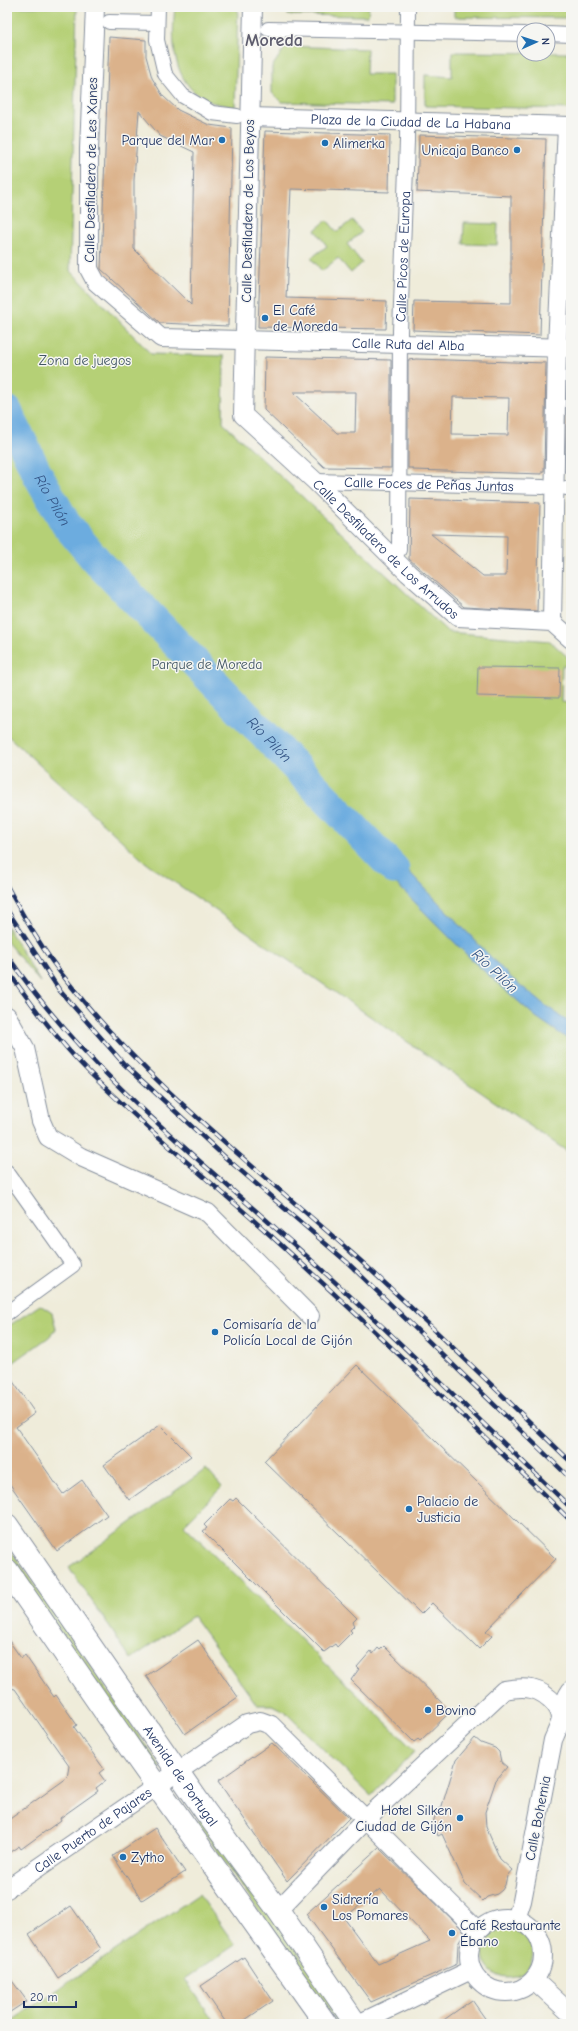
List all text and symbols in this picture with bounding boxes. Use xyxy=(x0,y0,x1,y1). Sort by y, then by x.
north arrow xyxy=(516,22,556,62)
district label: Moreda xyxy=(245,30,303,51)
text: N xyxy=(539,38,552,45)
street label: Calle Desfiladero de Les Xanes xyxy=(81,77,101,263)
street label: Plaza de la Ciudad de La Habana xyxy=(310,110,511,133)
street label: Calle Desfiladero de Los Beyos xyxy=(238,119,258,303)
place label: Parque del Mar xyxy=(121,132,214,149)
marker: Parque del Mar xyxy=(217,135,227,145)
place label: Alimerka xyxy=(333,135,385,152)
marker: Alimerka xyxy=(320,138,330,148)
place label: Unicaja Banco xyxy=(421,142,509,159)
marker: Unicaja Banco xyxy=(512,145,522,155)
street label: Calle Picos de Europa xyxy=(392,190,414,322)
place label: El Café de Moreda xyxy=(273,302,338,335)
marker: El Café de Moreda xyxy=(260,313,270,323)
street label: Calle Ruta del Alba xyxy=(352,334,465,354)
park label: Zona de juegos xyxy=(39,352,131,369)
water label: Río Pilón xyxy=(30,471,74,529)
street label: Calle Foces de Peñas Juntas xyxy=(344,473,514,495)
street label: Calle Desfiladero de Los Arrudos xyxy=(309,475,463,623)
park label: Parque de Moreda xyxy=(151,656,263,673)
water label: Río Pilón xyxy=(243,713,295,766)
water label: Río Pilón xyxy=(468,945,522,997)
place label: Comisaría de la Policía Local de Gijón xyxy=(223,1316,352,1349)
marker: Comisaría de la Policía Local de Gijón xyxy=(210,1327,220,1337)
place label: Palacio de Justicia xyxy=(417,1493,478,1526)
marker: Palacio de Justicia xyxy=(404,1504,414,1514)
place label: Bovino xyxy=(436,1702,476,1719)
marker: Bovino xyxy=(423,1705,433,1715)
street label: Avenida de Portugal xyxy=(140,1722,222,1830)
street label: Calle Bohemia xyxy=(521,1774,555,1862)
street label: Calle Puerto de Pajares xyxy=(30,1784,155,1877)
place label: Hotel Silken Ciudad de Gijón xyxy=(356,1802,452,1835)
marker: Hotel Silken Ciudad de Gijón xyxy=(455,1813,465,1823)
place label: Zytho xyxy=(131,1849,164,1866)
marker: Zytho xyxy=(118,1852,128,1862)
place label: Sidrería Los Pomares xyxy=(332,1891,408,1924)
marker: Sidrería Los Pomares xyxy=(319,1902,329,1912)
place label: Café Restaurante Ébano xyxy=(460,1917,561,1950)
marker: Café Restaurante Ébano xyxy=(447,1928,457,1938)
scale bar xyxy=(24,1983,76,2009)
text: 20 m xyxy=(30,1990,58,2004)

